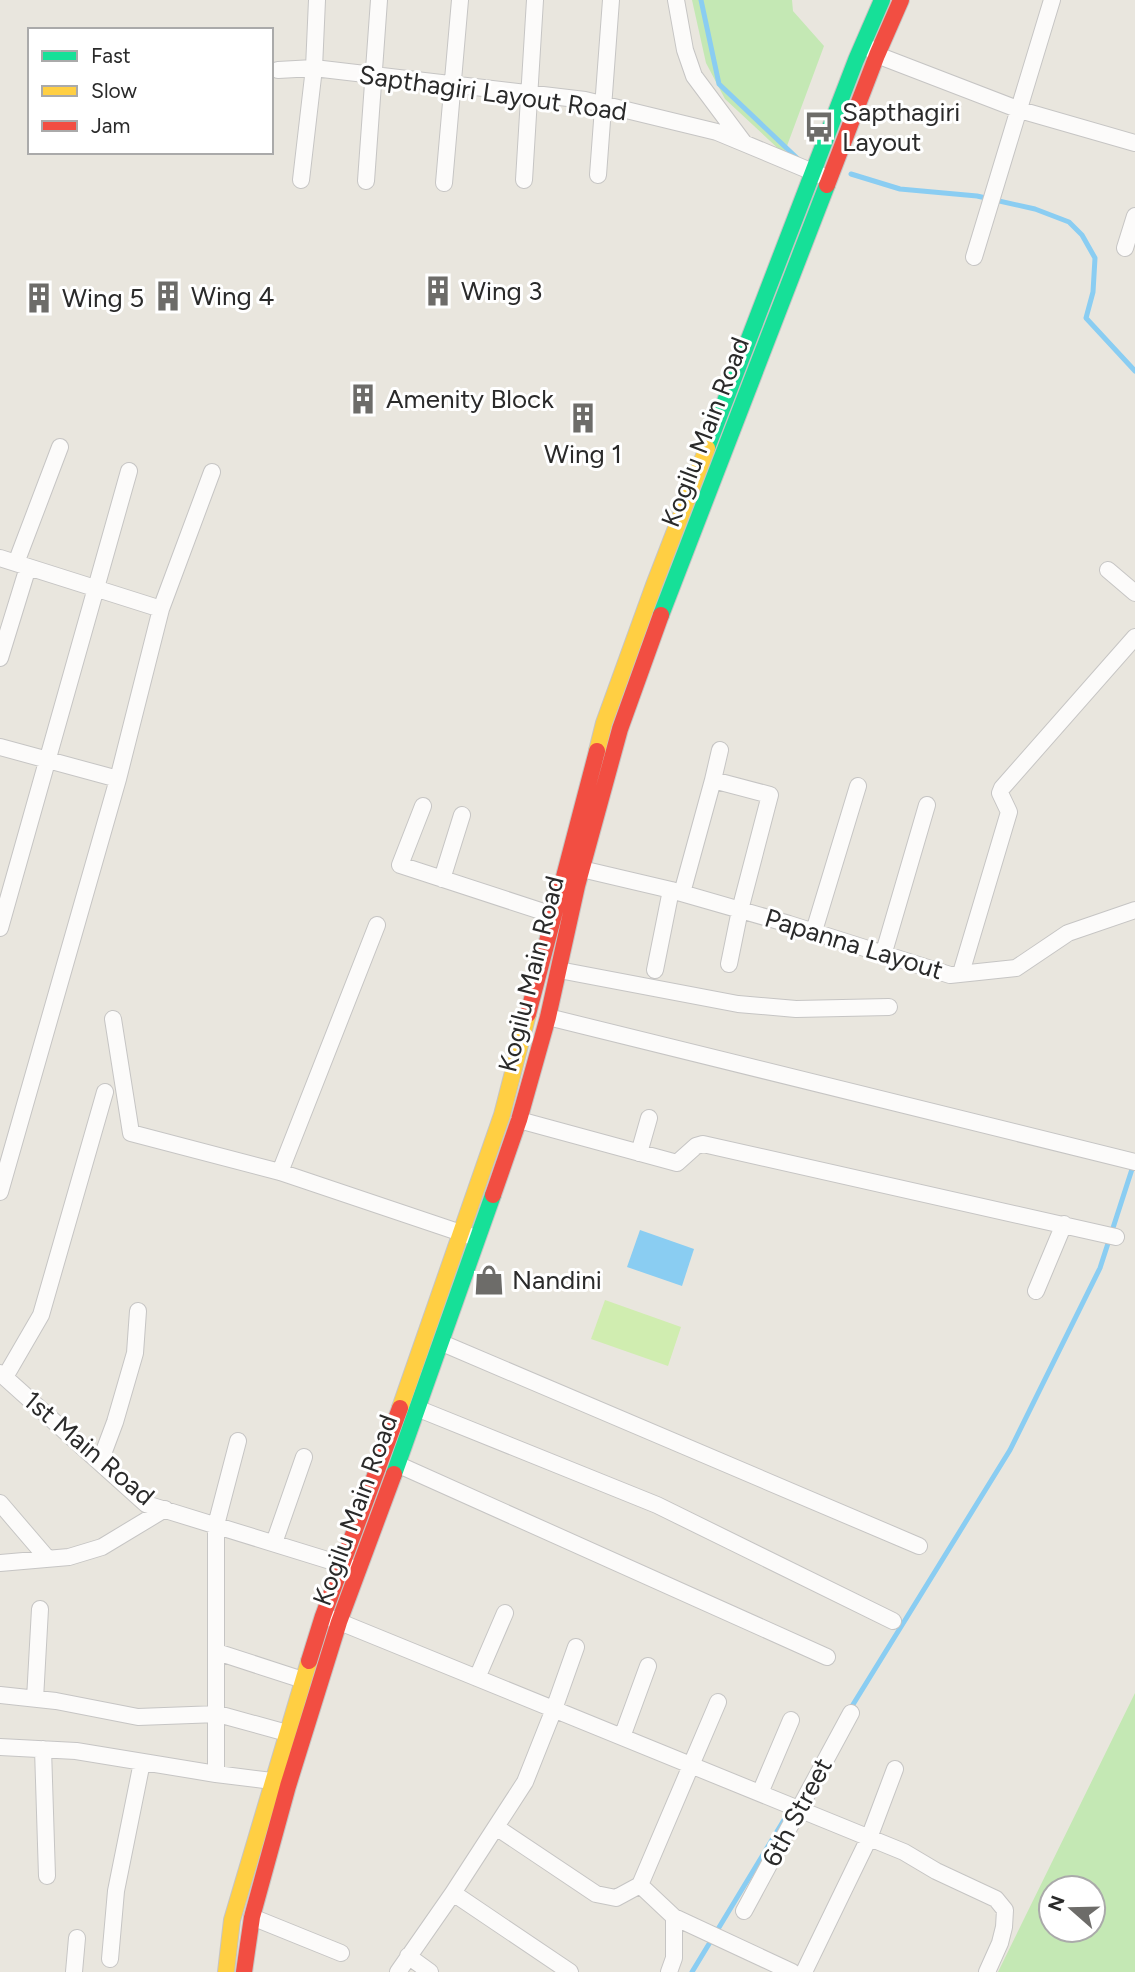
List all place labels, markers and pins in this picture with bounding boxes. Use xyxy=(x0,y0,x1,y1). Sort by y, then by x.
place label: Sapthagiri Layout xyxy=(842,96,960,158)
bus stop icon: Sapthagiri Layout xyxy=(802,110,836,144)
building icon: Wing 3 xyxy=(421,274,455,308)
place label: Wing 3 xyxy=(461,275,542,307)
building icon: Wing 4 xyxy=(151,279,185,313)
place label: Wing 4 xyxy=(191,280,274,312)
building icon: Wing 5 xyxy=(22,281,56,315)
place label: Wing 5 xyxy=(62,282,144,314)
building icon: Amenity Block xyxy=(346,382,380,416)
place label: Amenity Block xyxy=(386,383,554,415)
building icon: Wing 1 xyxy=(566,401,600,435)
place label: Wing 1 xyxy=(544,438,622,470)
shop icon: Nandini xyxy=(472,1263,506,1297)
place label: Nandini xyxy=(512,1264,602,1296)

